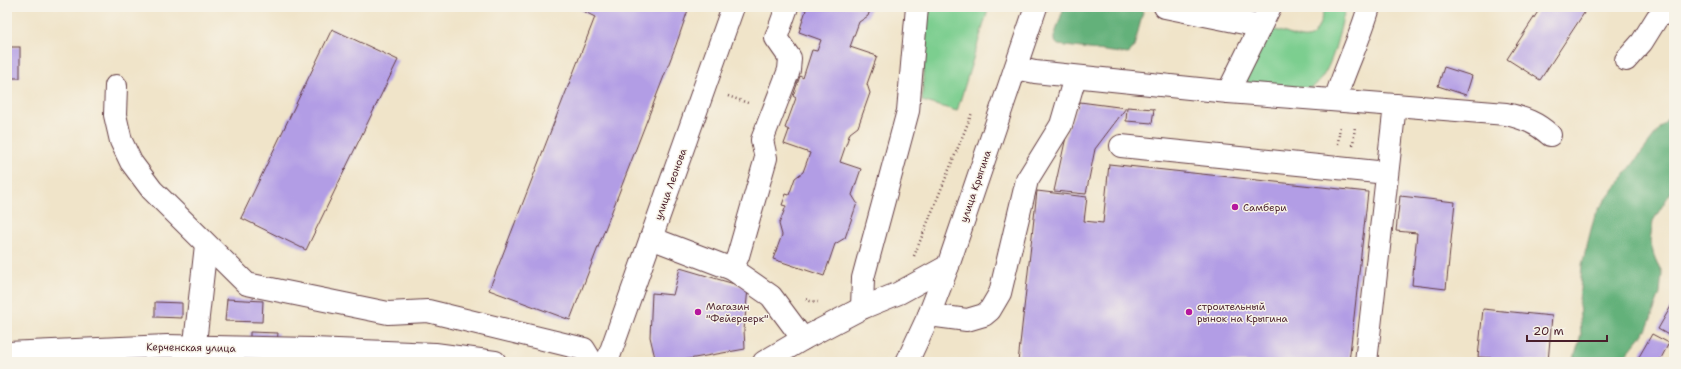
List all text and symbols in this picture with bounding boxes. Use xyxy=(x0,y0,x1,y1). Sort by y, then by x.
street label: улица Леонова xyxy=(652,146,690,222)
street label: улица Крыгина xyxy=(957,148,994,224)
place label: Самбери xyxy=(1243,201,1287,214)
marker: Самбери xyxy=(1230,202,1240,212)
place label: Магазин "Фейерверк" xyxy=(706,300,768,325)
place label: строительный рынок на Крыгина xyxy=(1197,300,1289,325)
marker: Магазин "Фейерверк" xyxy=(693,307,703,317)
marker: строительный рынок на Крыгина xyxy=(1184,307,1194,317)
scale bar xyxy=(1527,317,1607,343)
text: 20 m xyxy=(1533,323,1564,339)
street label: Керченская улица xyxy=(146,340,237,355)

